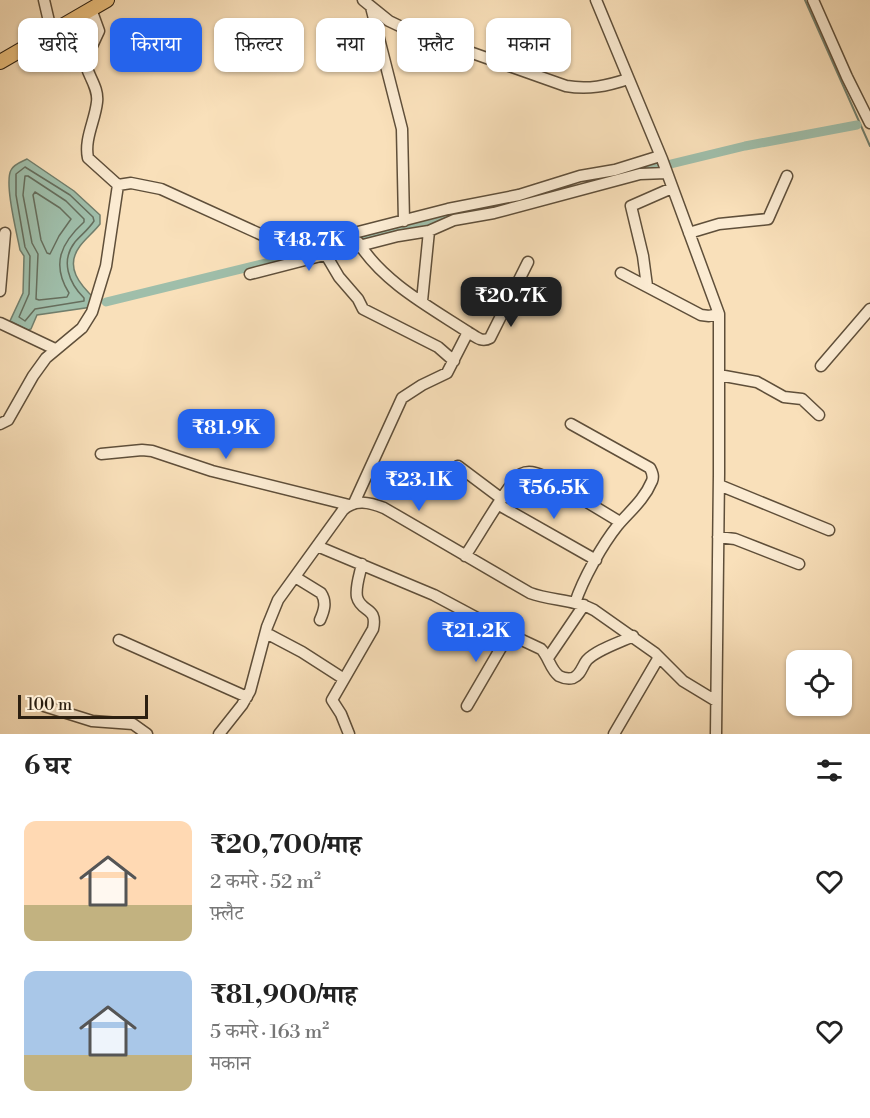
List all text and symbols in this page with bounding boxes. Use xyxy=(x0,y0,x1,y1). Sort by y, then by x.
chip: खरीदें xyxy=(18,18,98,72)
chip: किराया xyxy=(110,18,202,72)
chip: फ़िल्टर xyxy=(214,18,304,72)
chip: नया xyxy=(316,18,385,72)
chip: फ़्लैट xyxy=(397,18,474,72)
chip: मकान xyxy=(486,18,571,72)
pin: ₹48.7K xyxy=(260,221,358,272)
text: ₹48.7K xyxy=(273,228,345,253)
pin: ₹20.7K xyxy=(462,277,560,328)
text: ₹20.7K xyxy=(475,284,547,309)
pin: ₹81.9K xyxy=(177,409,275,460)
text: ₹81.9K xyxy=(192,416,260,441)
pin: ₹23.1K xyxy=(370,461,468,512)
text: ₹23.1K xyxy=(385,468,453,493)
pin: ₹56.5K xyxy=(505,469,603,520)
text: ₹56.5K xyxy=(518,476,590,501)
pin: ₹21.2K xyxy=(427,612,525,663)
text: ₹21.2K xyxy=(442,619,510,644)
map controls xyxy=(786,650,852,716)
button: locate xyxy=(786,650,852,716)
scale bar xyxy=(18,692,148,720)
text: 100 m xyxy=(27,695,72,715)
text: 6 घर xyxy=(24,750,70,782)
icon: filters xyxy=(813,754,846,787)
text: ₹20,700/माह xyxy=(210,829,361,861)
icon: home xyxy=(72,845,144,917)
icon: heart xyxy=(813,865,846,898)
text: 2 कमरे · 52 m² xyxy=(210,870,321,895)
text: फ़्लैट xyxy=(210,902,243,927)
text: ₹81,900/माह xyxy=(210,979,357,1011)
icon: home xyxy=(72,995,144,1067)
icon: heart xyxy=(813,1015,846,1048)
text: 5 कमरे · 163 m² xyxy=(210,1020,329,1045)
text: मकान xyxy=(210,1052,251,1077)

